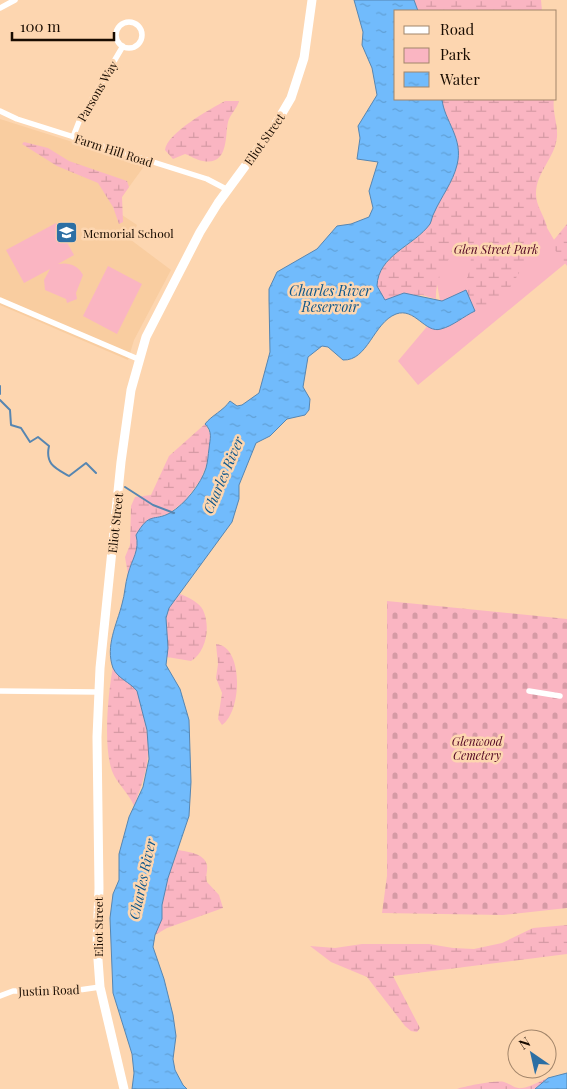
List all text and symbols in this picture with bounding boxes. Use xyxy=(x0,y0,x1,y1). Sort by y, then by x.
scale bar xyxy=(12,10,115,42)
legend xyxy=(394,10,557,100)
text: 100 m xyxy=(20,16,61,36)
text: Road xyxy=(440,19,474,39)
text: Park xyxy=(440,44,472,64)
street label: Parsons Way xyxy=(73,58,121,124)
text: Water xyxy=(439,69,480,89)
street label: Eliot Street xyxy=(240,109,288,168)
street label: Farm Hill Road xyxy=(73,130,155,170)
school or university icon: Memorial School xyxy=(55,221,79,245)
place label: Memorial School xyxy=(83,225,174,241)
park label: Glen Street Park xyxy=(454,241,538,257)
water label: Charles River Reservoir xyxy=(289,281,372,316)
water label: Charles River xyxy=(198,433,248,516)
street label: Eliot Street xyxy=(104,492,126,554)
park label: Glenwood Cemetery xyxy=(452,733,503,763)
water label: Charles River xyxy=(124,836,160,921)
street label: Eliot Street xyxy=(90,896,106,957)
street label: Justin Road xyxy=(17,981,80,999)
north arrow xyxy=(507,1029,557,1079)
text: N xyxy=(515,1032,534,1054)

